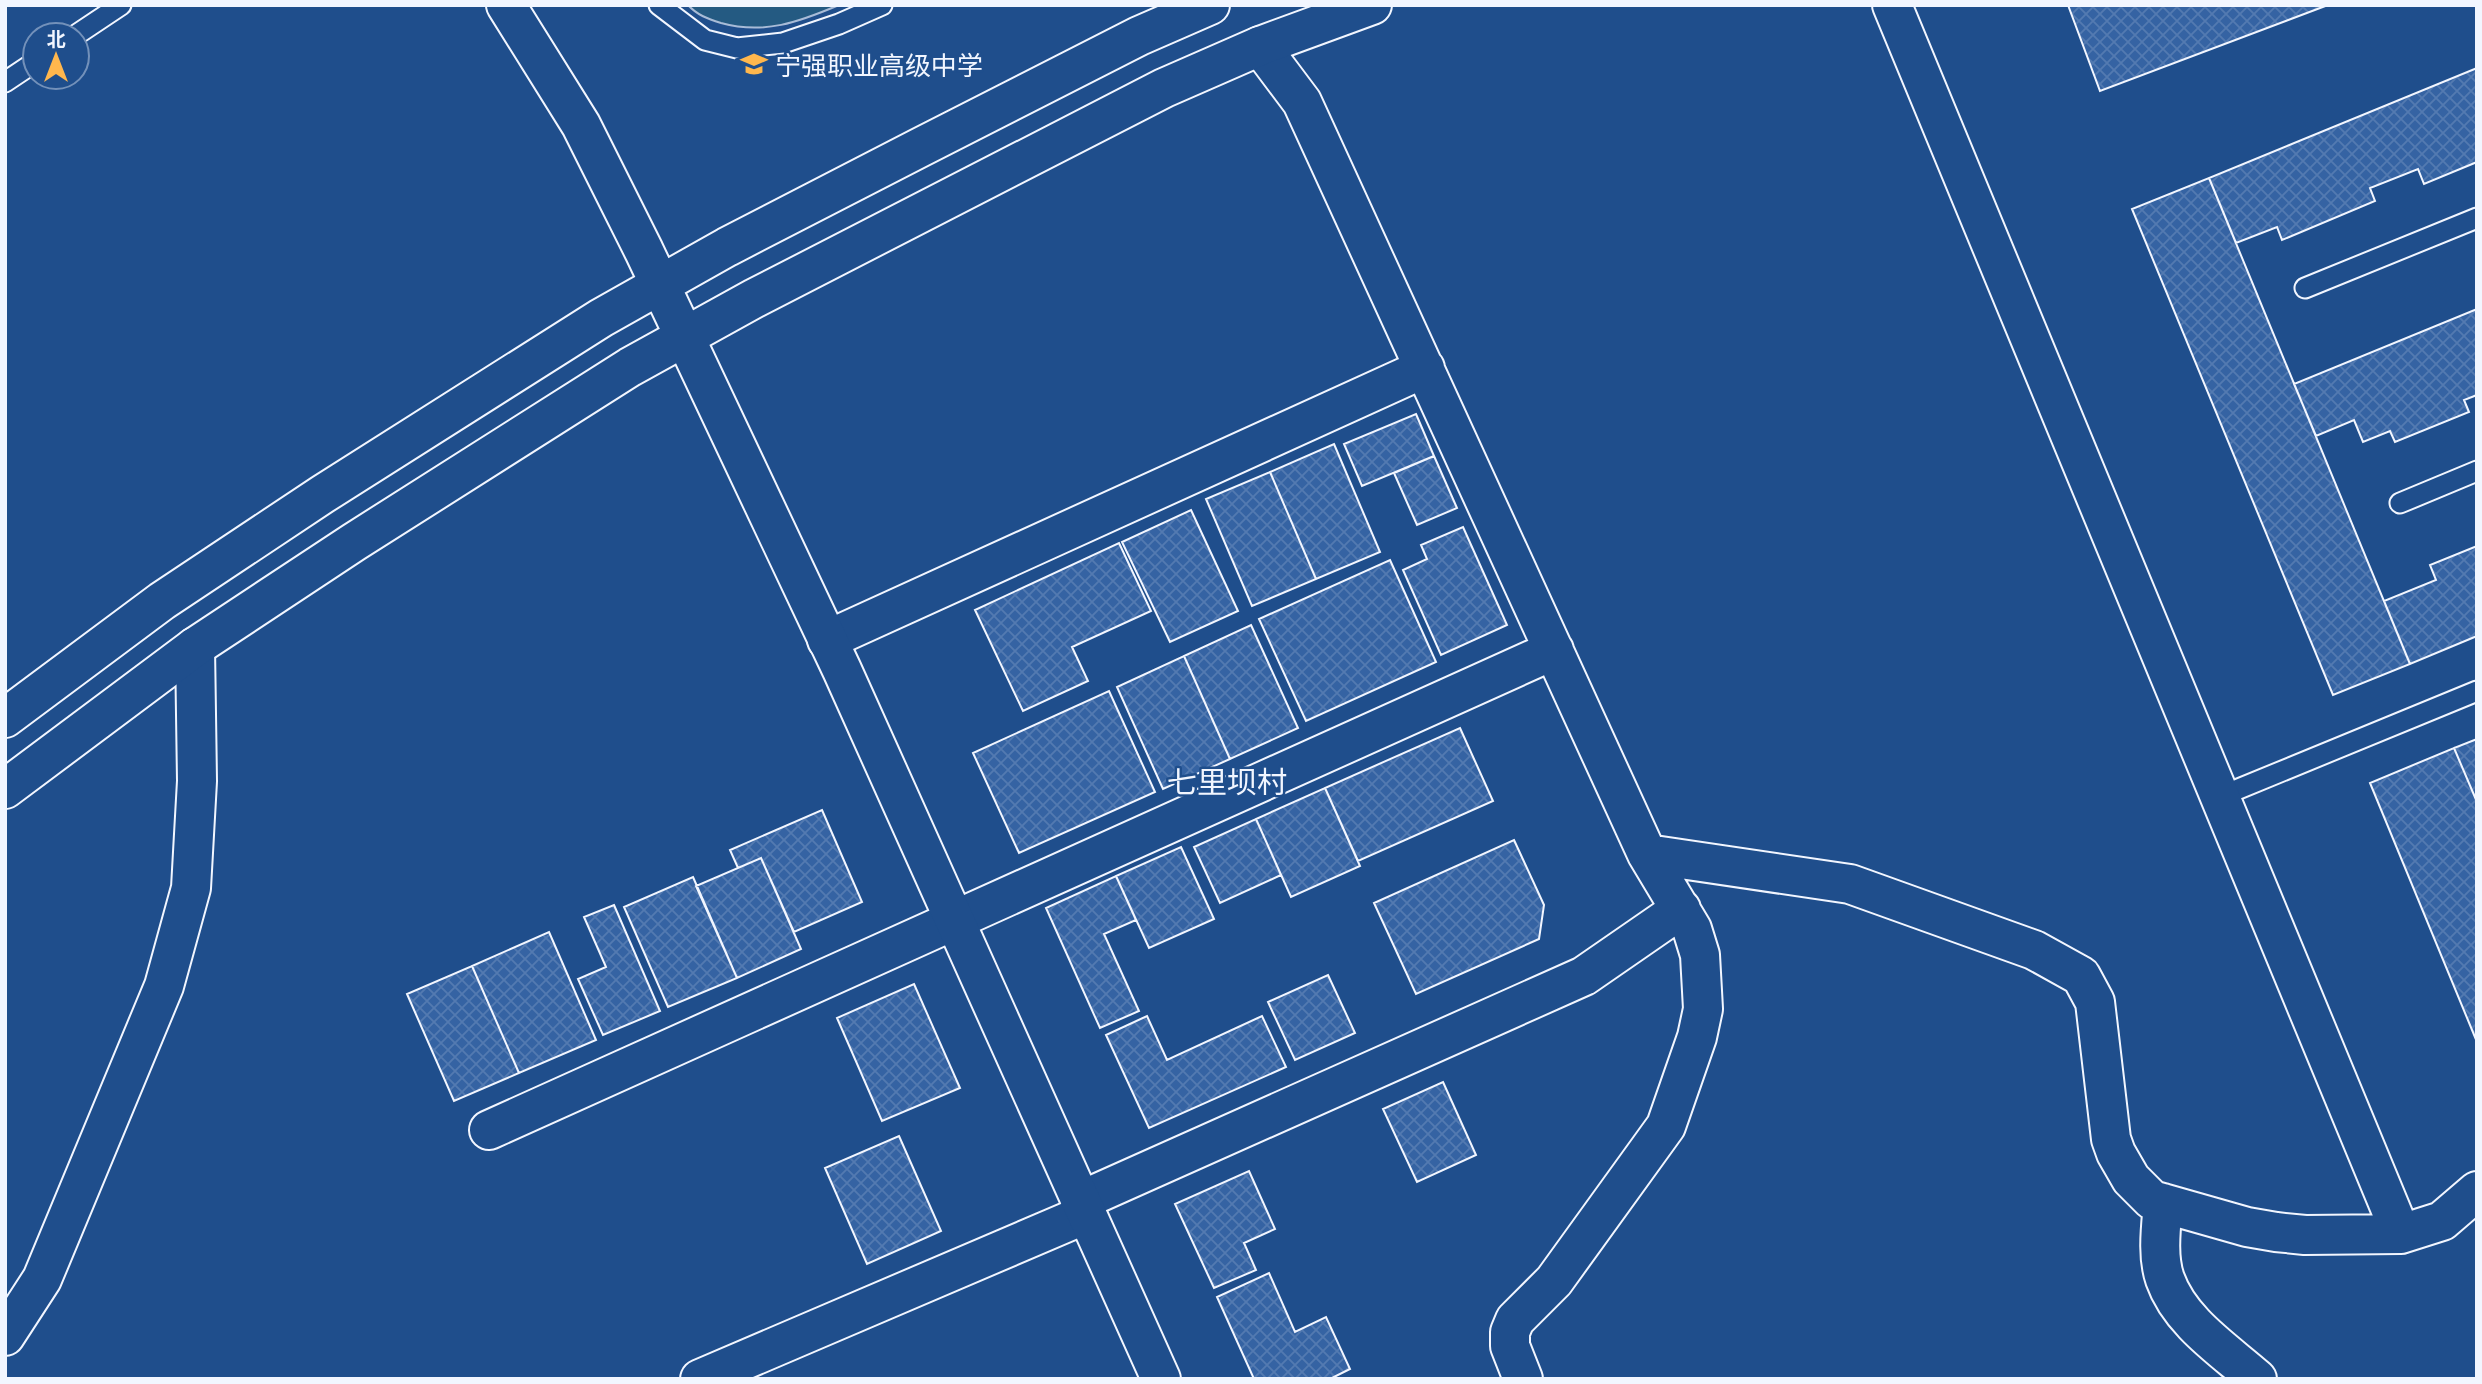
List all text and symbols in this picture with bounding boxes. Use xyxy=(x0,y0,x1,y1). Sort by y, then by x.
north arrow xyxy=(21,21,91,91)
text: 北 xyxy=(46,27,66,50)
school or university icon: 宁强职业高级中学 xyxy=(739,49,769,79)
place label: 宁强职业高级中学 xyxy=(775,49,983,80)
district label: 七里坝村 xyxy=(1167,763,1287,799)

